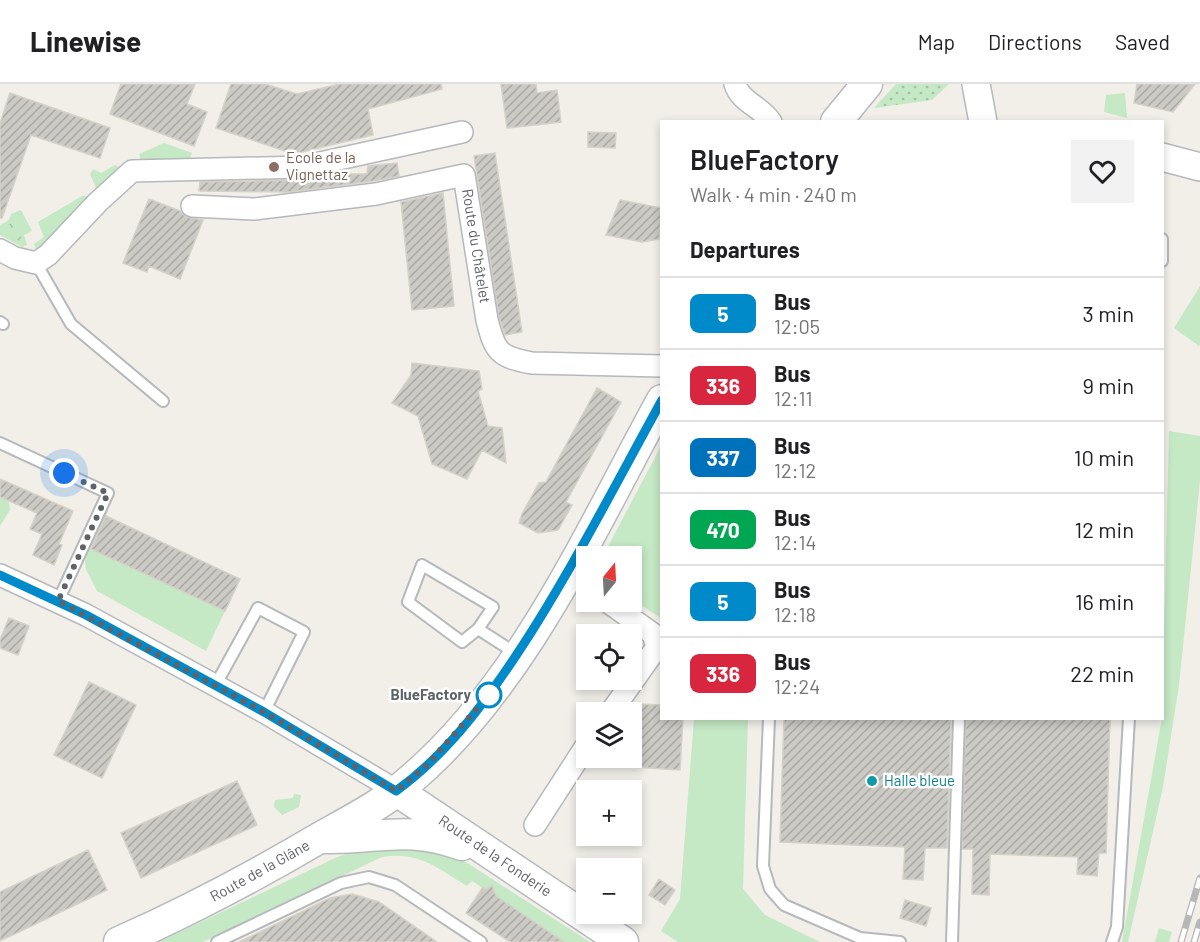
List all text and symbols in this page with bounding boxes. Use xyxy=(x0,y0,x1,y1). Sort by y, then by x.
text: Linewise xyxy=(30,24,141,58)
text: Map xyxy=(918,29,955,54)
text: Directions xyxy=(988,29,1082,54)
text: Saved xyxy=(1115,29,1170,54)
button: heart xyxy=(1071,140,1134,203)
text: BlueFactory xyxy=(690,142,839,176)
place label: Ecole de la Vignettaz xyxy=(286,148,356,183)
marker: Ecole de la Vignettaz xyxy=(267,160,281,174)
text: Walk · 4 min · 240 m xyxy=(690,182,857,206)
street label: Route du Châtelet xyxy=(459,187,495,304)
text: Departures xyxy=(690,236,800,262)
text: Bus xyxy=(774,288,811,314)
text: 3 min xyxy=(1083,300,1134,326)
text: 5 xyxy=(717,301,729,326)
text: 12:05 xyxy=(774,314,820,338)
text: Bus xyxy=(774,360,811,386)
text: 9 min xyxy=(1082,372,1134,398)
text: 336 xyxy=(706,373,740,398)
text: 12:11 xyxy=(774,386,813,410)
text: Bus xyxy=(774,432,811,458)
text: 10 min xyxy=(1074,444,1134,470)
text: 337 xyxy=(706,445,740,470)
your location xyxy=(49,458,79,488)
text: 12:12 xyxy=(774,458,816,482)
text: Bus xyxy=(774,504,811,530)
text: 12 min xyxy=(1074,516,1134,542)
text: 470 xyxy=(706,517,740,542)
text: 12:14 xyxy=(774,530,817,554)
north arrow xyxy=(576,546,642,612)
map controls xyxy=(576,546,642,924)
text: Bus xyxy=(774,576,811,602)
text: 16 min xyxy=(1075,588,1134,614)
text: 5 xyxy=(717,589,729,614)
text: 12:18 xyxy=(774,602,816,626)
button: locate xyxy=(576,624,642,690)
text: Bus xyxy=(774,648,811,674)
text: 22 min xyxy=(1070,660,1134,686)
text: 336 xyxy=(706,661,740,686)
text: 12:24 xyxy=(774,674,820,698)
marker: BlueFactory xyxy=(476,682,502,708)
place label: BlueFactory xyxy=(391,685,471,703)
button: layers xyxy=(576,702,642,768)
place label: Halle bleue xyxy=(884,771,955,789)
marker: Halle bleue xyxy=(865,774,879,788)
button: + xyxy=(576,780,642,846)
street label: Route de la Fonderie xyxy=(436,811,555,900)
street label: Route de la Glâne xyxy=(207,835,312,905)
button: − xyxy=(576,858,642,924)

